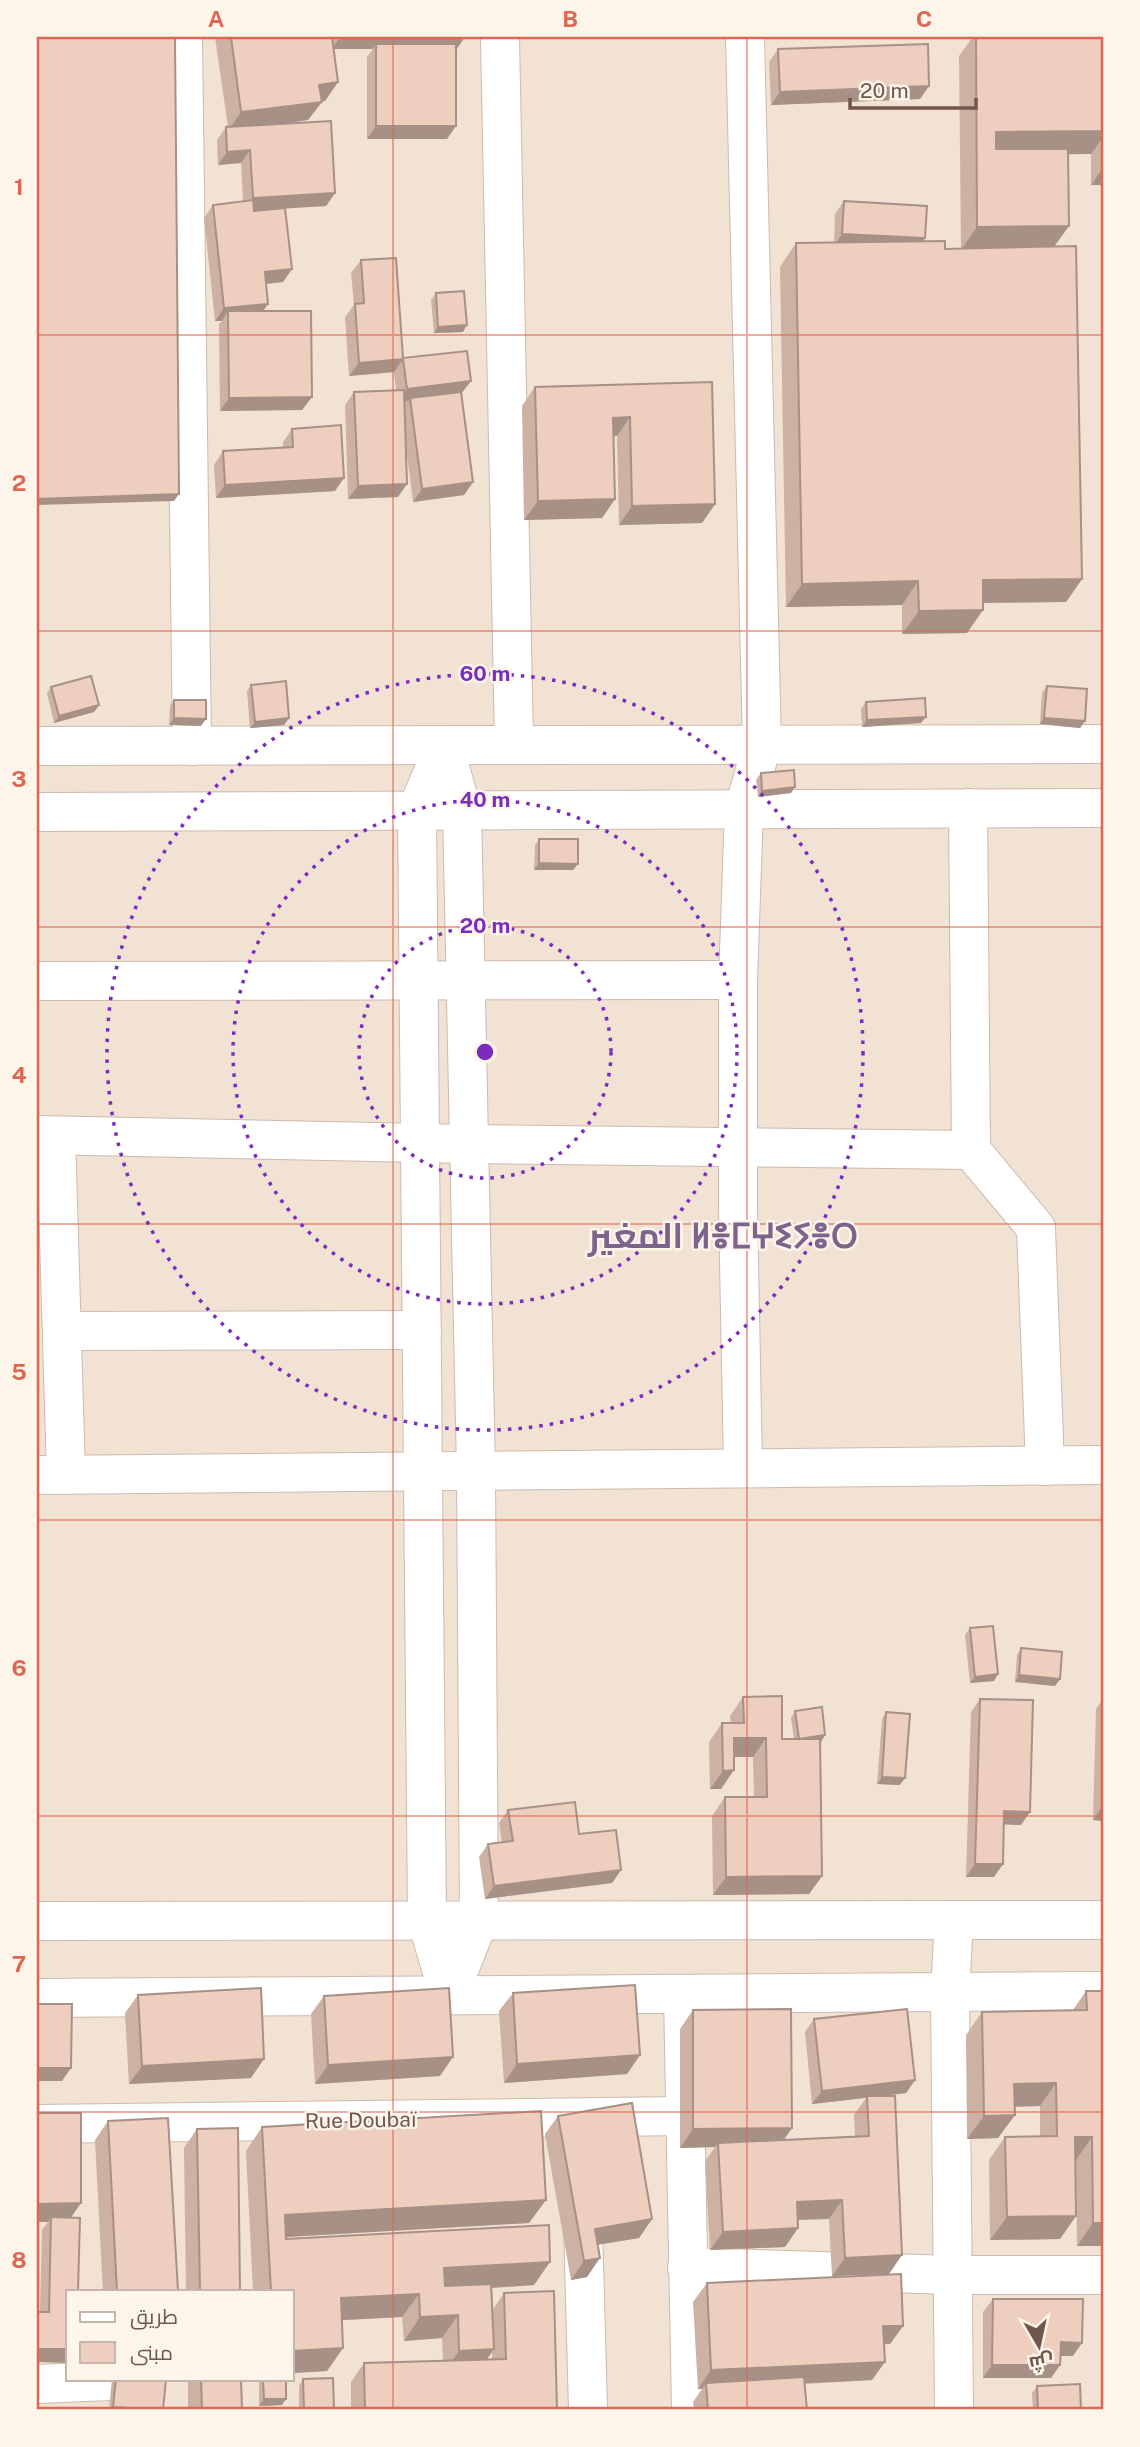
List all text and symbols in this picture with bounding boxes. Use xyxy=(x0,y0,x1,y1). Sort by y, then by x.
text: A xyxy=(208,5,225,32)
text: B xyxy=(562,5,578,32)
text: C xyxy=(916,5,932,32)
scale bar xyxy=(850,66,976,110)
text: 20 m xyxy=(860,78,909,103)
text: 1 xyxy=(14,173,24,200)
text: 2 xyxy=(12,469,26,496)
text: 60 m xyxy=(460,661,510,686)
text: 3 xyxy=(11,765,27,792)
text: 40 m xyxy=(460,787,510,812)
text: 20 m xyxy=(460,913,510,938)
centre of rings xyxy=(473,1040,497,1064)
text: 4 xyxy=(11,1061,27,1088)
district label: المغير ⵍⴻⵎⵖⵉⵢⴻⵔ xyxy=(587,1215,858,1257)
text: 5 xyxy=(11,1358,27,1385)
text: 6 xyxy=(11,1654,27,1681)
text: 7 xyxy=(12,1950,26,1977)
street label: Rue Doubaï xyxy=(305,2107,418,2133)
text: 8 xyxy=(11,2246,27,2273)
legend xyxy=(66,2290,294,2380)
text: طريق xyxy=(130,2304,178,2330)
north arrow xyxy=(1004,2310,1074,2380)
text: مبنى xyxy=(130,2340,173,2366)
text: ش xyxy=(1028,2349,1055,2376)

